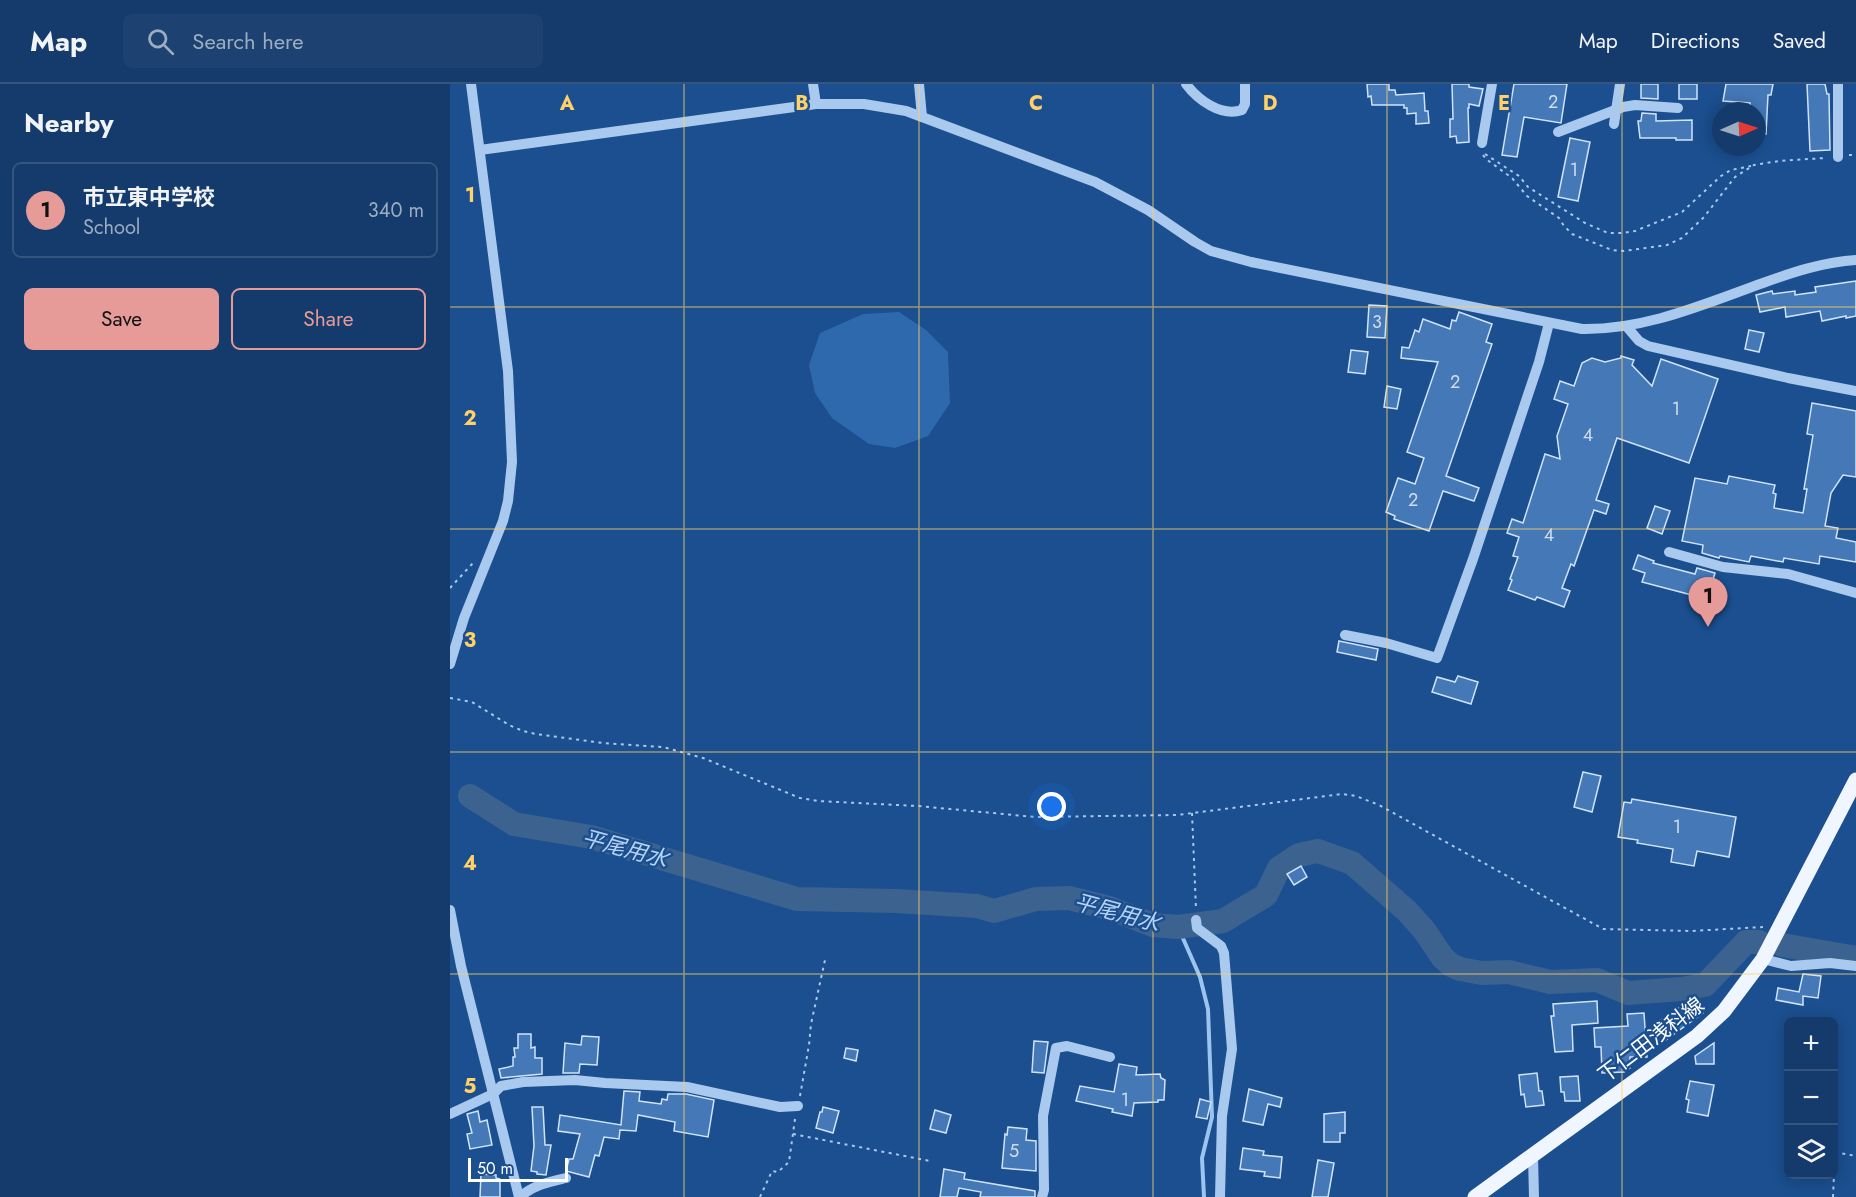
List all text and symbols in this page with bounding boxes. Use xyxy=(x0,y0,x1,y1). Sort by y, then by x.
search box xyxy=(123,14,543,68)
text: Map xyxy=(30,21,87,62)
icon: search xyxy=(144,25,177,58)
text: Search here xyxy=(192,25,304,57)
text: Map xyxy=(1579,26,1618,56)
text: Directions xyxy=(1651,26,1740,56)
text: Saved xyxy=(1773,26,1826,56)
text: A xyxy=(559,89,575,118)
text: B xyxy=(795,89,809,118)
text: C xyxy=(1029,89,1043,118)
text: D xyxy=(1263,89,1277,118)
text: E xyxy=(1498,89,1510,118)
house number: 2 xyxy=(1548,89,1558,115)
north arrow xyxy=(1712,102,1766,156)
text: Nearby xyxy=(24,104,113,142)
house number: 1 xyxy=(1570,157,1578,183)
text: 市立東中学校 xyxy=(83,181,215,213)
text: 1 xyxy=(465,181,475,210)
text: 1 xyxy=(40,196,51,225)
text: 340 m xyxy=(368,196,424,225)
text: School xyxy=(83,213,140,242)
button: Save xyxy=(24,288,219,350)
button: Share xyxy=(231,288,426,350)
house number: 3 xyxy=(1372,309,1382,335)
house number: 2 xyxy=(1450,369,1460,395)
house number: 1 xyxy=(1672,396,1680,422)
text: 2 xyxy=(463,404,477,433)
house number: 4 xyxy=(1583,422,1593,448)
house number: 2 xyxy=(1408,487,1418,513)
house number: 4 xyxy=(1544,522,1554,548)
pin: 1 xyxy=(1688,578,1728,627)
text: 3 xyxy=(464,626,476,655)
your location xyxy=(1037,792,1066,821)
house number: 1 xyxy=(1673,814,1681,840)
water label: 平尾用水 xyxy=(578,821,674,875)
text: 4 xyxy=(463,849,477,878)
water label: 平尾用水 xyxy=(1070,885,1166,939)
street label: 下仁田浅科線 xyxy=(1592,990,1710,1090)
map controls xyxy=(1784,1017,1838,1179)
button: + xyxy=(1784,1017,1838,1071)
button: − xyxy=(1784,1071,1838,1125)
text: 5 xyxy=(464,1072,477,1101)
house number: 1 xyxy=(1121,1087,1129,1113)
button: layers xyxy=(1784,1125,1838,1179)
house number: 5 xyxy=(1009,1138,1019,1164)
scale bar xyxy=(468,1155,568,1182)
text: 50 m xyxy=(477,1157,513,1180)

